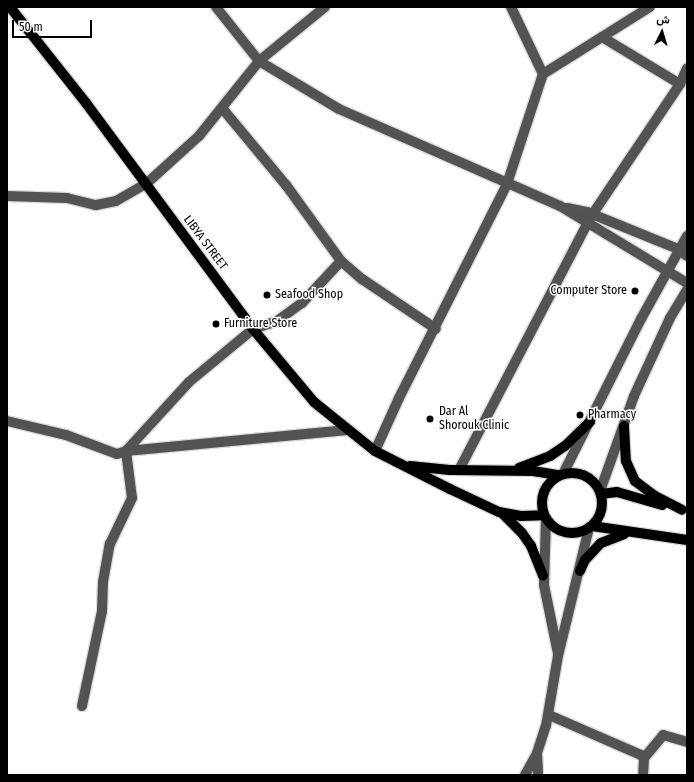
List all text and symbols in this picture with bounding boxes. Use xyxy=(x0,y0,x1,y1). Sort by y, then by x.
scale bar xyxy=(14,12,94,38)
north arrow xyxy=(642,12,682,52)
text: ش xyxy=(656,12,670,27)
text: 50 m xyxy=(19,20,43,34)
street label: LIBYA STREET xyxy=(180,213,230,273)
place label: Computer Store xyxy=(550,284,627,298)
marker: Computer Store xyxy=(630,286,640,296)
place label: Seafood Shop xyxy=(275,288,343,302)
marker: Seafood Shop xyxy=(262,290,272,300)
place label: Furniture Store xyxy=(224,317,297,331)
marker: Furniture Store xyxy=(211,319,221,329)
place label: Dar Al Shorouk Clinic xyxy=(439,405,509,433)
place label: Pharmacy xyxy=(588,408,636,422)
marker: Pharmacy xyxy=(575,410,585,420)
marker: Dar Al Shorouk Clinic xyxy=(424,413,436,425)

